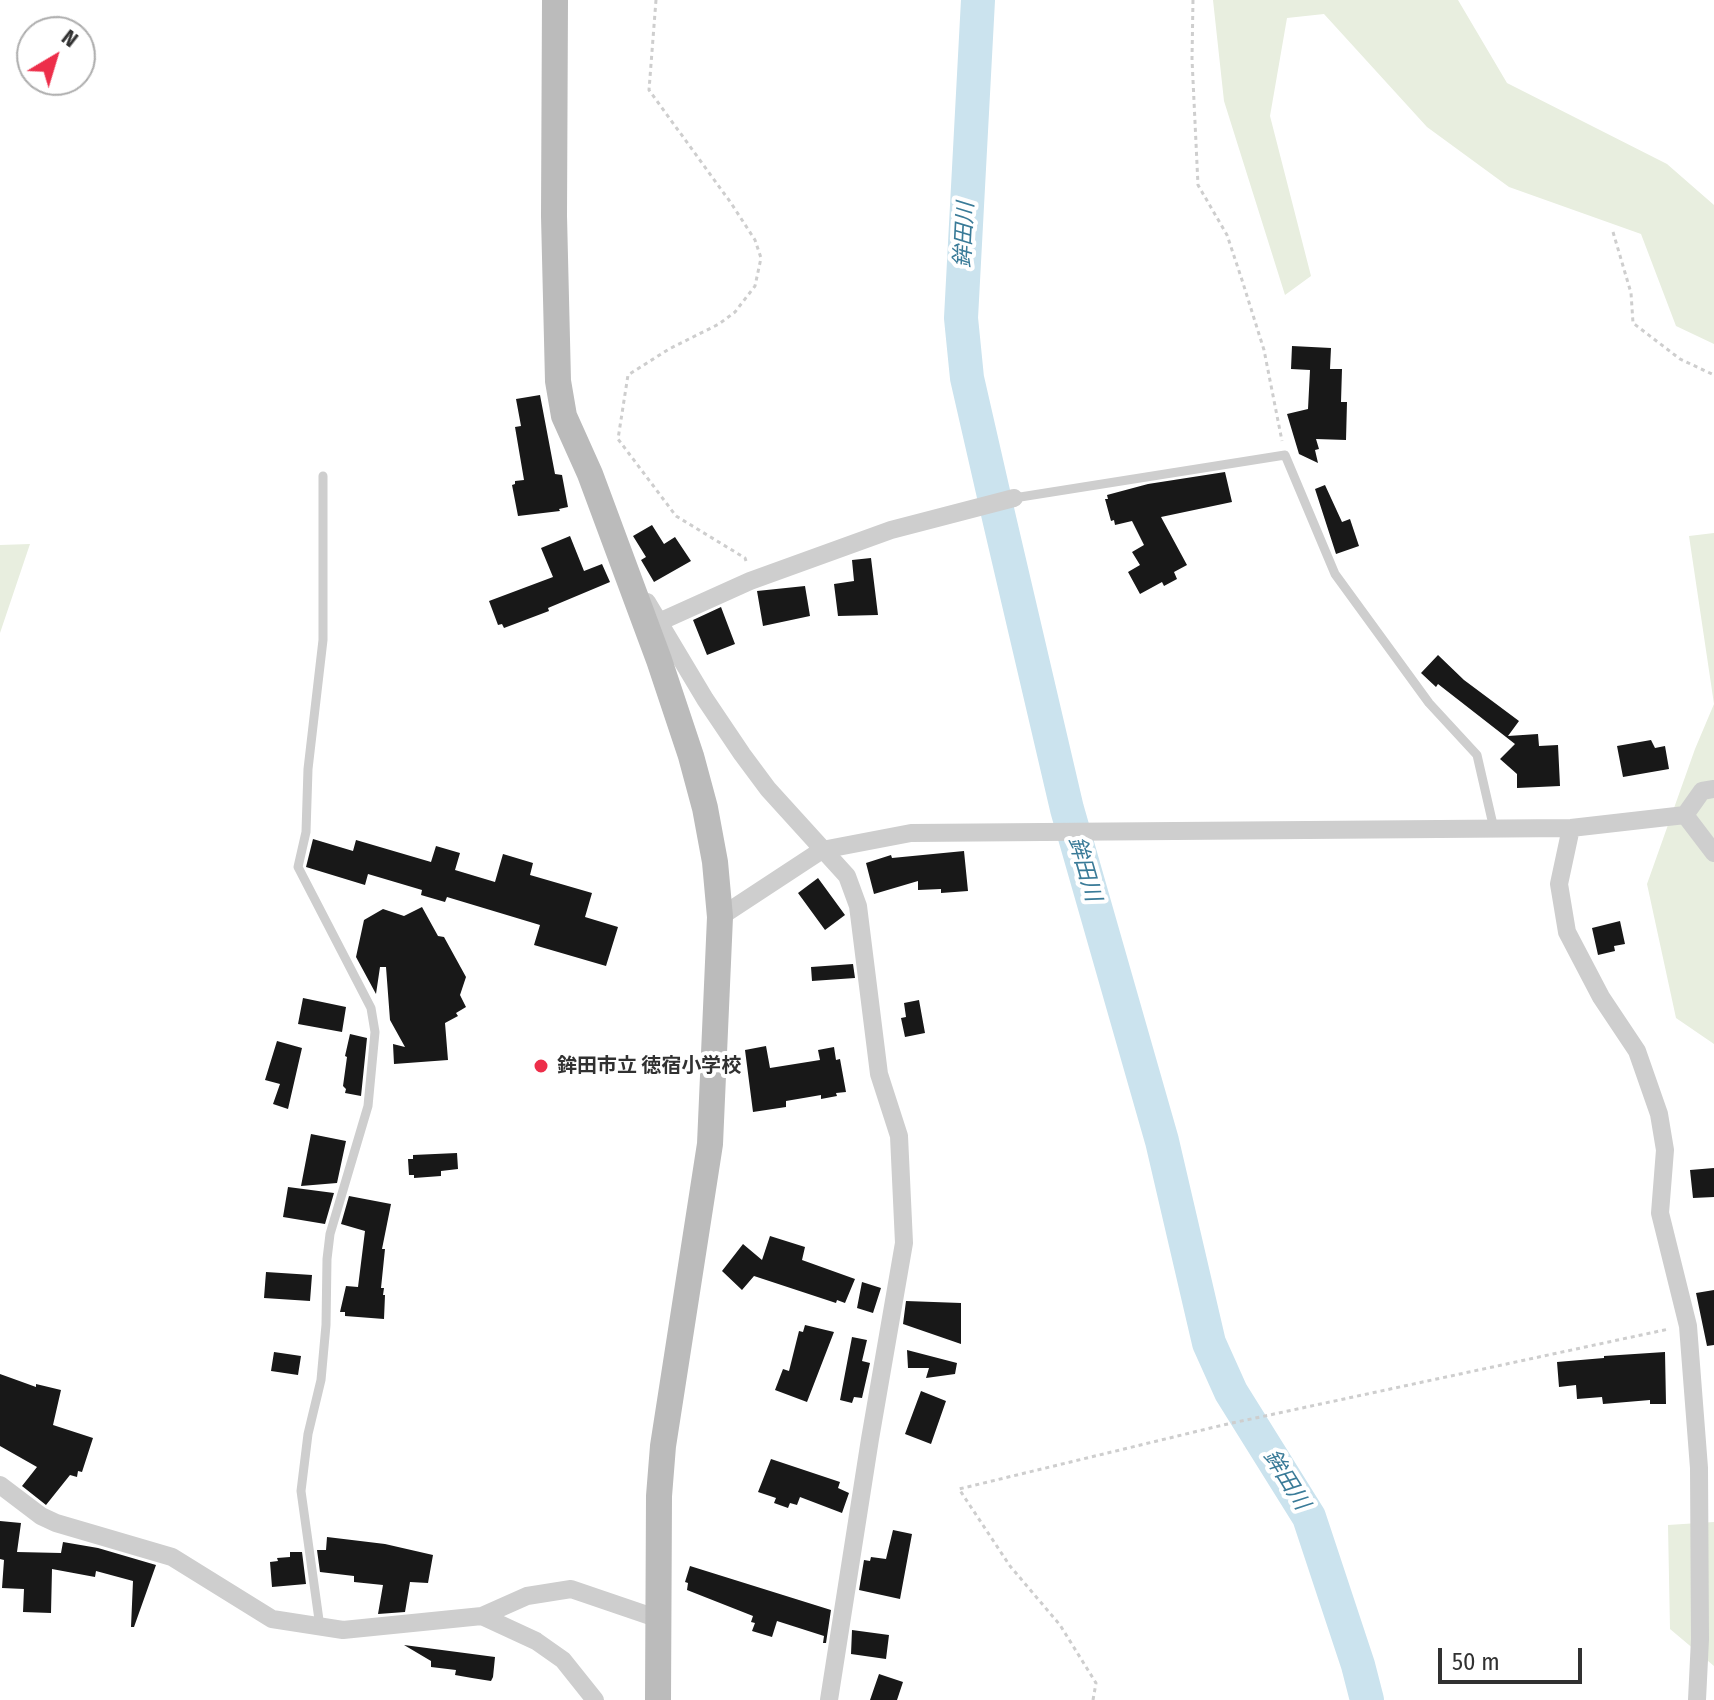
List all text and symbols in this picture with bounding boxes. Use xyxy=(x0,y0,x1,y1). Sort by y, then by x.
north arrow xyxy=(16,16,96,96)
text: N xyxy=(56,24,83,53)
water label: 鉾田川 xyxy=(950,201,980,269)
water label: 鉾田川 xyxy=(1062,834,1106,904)
place label: 鉾田市立 徳宿小学校 xyxy=(557,1054,741,1078)
marker: 鉾田市立 徳宿小学校 xyxy=(532,1057,550,1075)
water label: 鉾田川 xyxy=(1257,1445,1315,1515)
scale bar xyxy=(1442,1632,1586,1682)
text: 50 m xyxy=(1452,1648,1500,1676)

